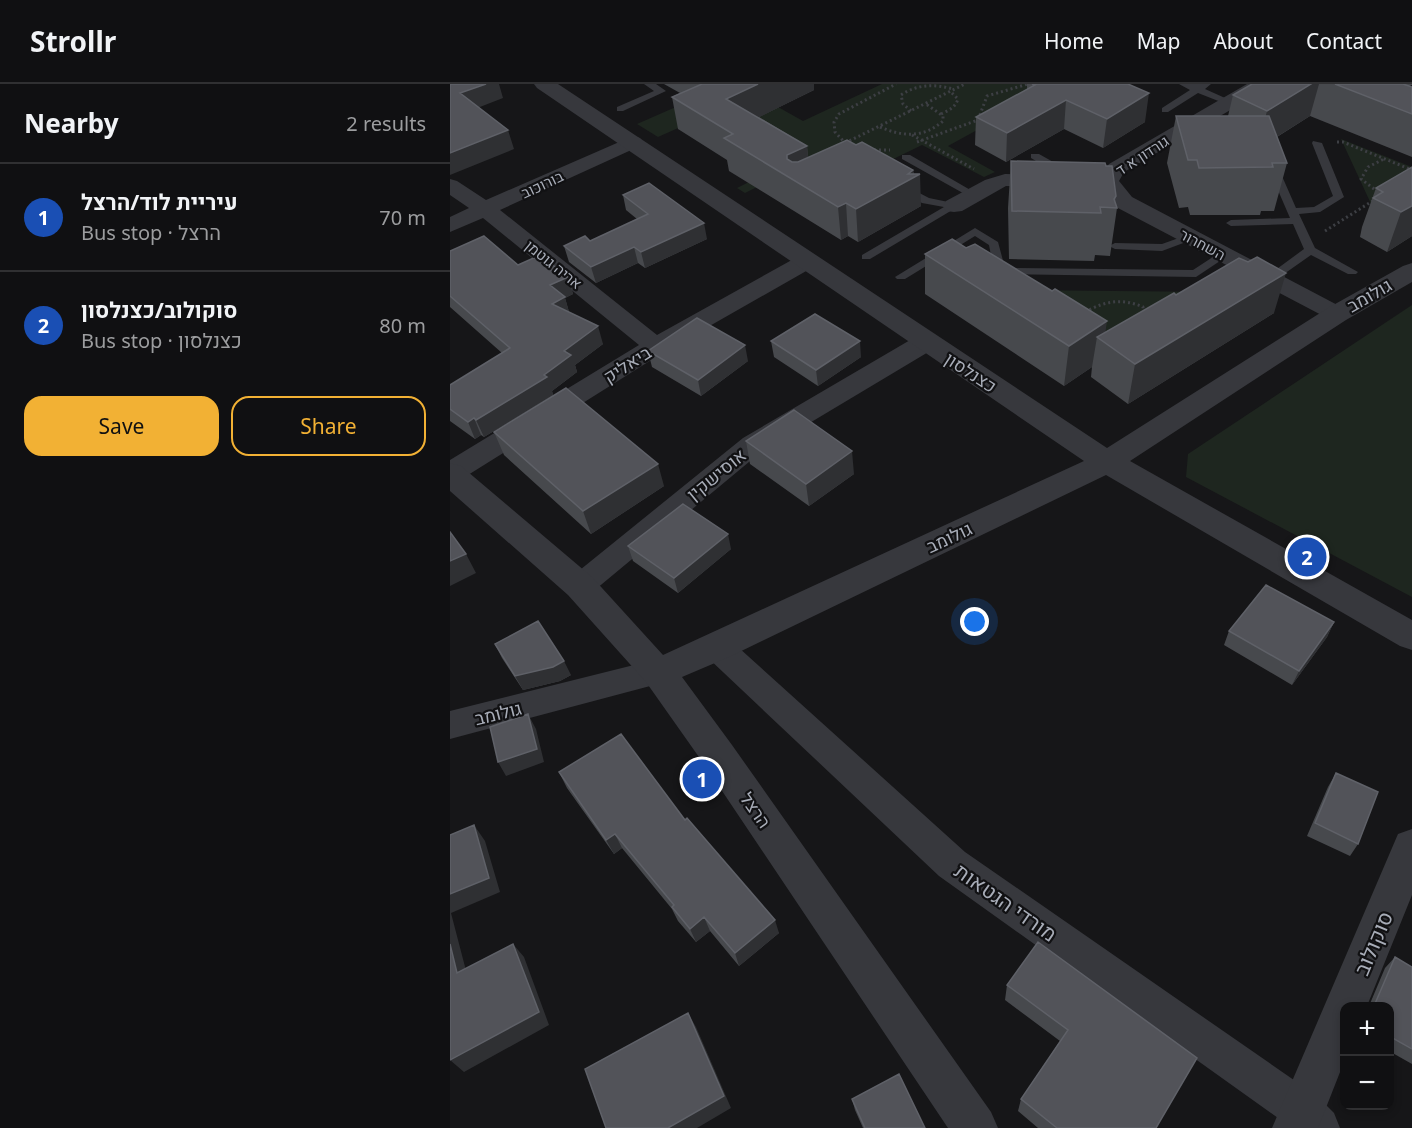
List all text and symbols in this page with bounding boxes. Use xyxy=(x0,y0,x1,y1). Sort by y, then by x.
text: Strollr xyxy=(30,22,116,60)
text: Home xyxy=(1044,27,1104,55)
text: Map xyxy=(1137,27,1180,55)
text: About xyxy=(1213,27,1273,55)
text: Contact xyxy=(1306,27,1382,55)
text: Nearby xyxy=(24,105,119,141)
text: 2 results xyxy=(346,110,426,137)
street label: גורדון א ד xyxy=(1112,130,1173,180)
street label: בורוכוב xyxy=(518,165,566,202)
text: עיריית לוד/הרצל xyxy=(81,186,238,216)
text: 1 xyxy=(38,204,49,231)
text: 70 m xyxy=(379,204,426,231)
text: Bus stop · הרצל xyxy=(81,219,221,246)
street label: השחרור xyxy=(1177,224,1229,264)
street label: אריה גוטמן xyxy=(521,235,587,293)
street label: גולומב xyxy=(1342,273,1396,317)
text: סוקולוב/כצנלסון xyxy=(81,294,237,324)
text: 2 xyxy=(38,312,49,339)
text: 80 m xyxy=(379,312,426,339)
text: Bus stop · כצנלסון xyxy=(81,327,242,354)
street label: ביאליק xyxy=(598,340,656,388)
street label: כצנלסון xyxy=(940,346,1002,398)
button: Save xyxy=(24,396,219,456)
button: Share xyxy=(231,396,426,456)
street label: אוסישקין xyxy=(681,443,751,505)
street label: גולומב xyxy=(922,516,976,558)
pin: 2 xyxy=(1288,534,1326,580)
your location xyxy=(960,607,989,636)
street label: גולומב xyxy=(472,696,524,730)
pin: 1 xyxy=(682,756,722,802)
street label: הרצל xyxy=(735,787,777,833)
street label: מורדי הגטאות xyxy=(949,856,1063,948)
street label: סוקולוב xyxy=(1347,907,1399,979)
map controls xyxy=(1340,1002,1394,1110)
button: + xyxy=(1340,1002,1394,1056)
button: − xyxy=(1340,1056,1394,1110)

